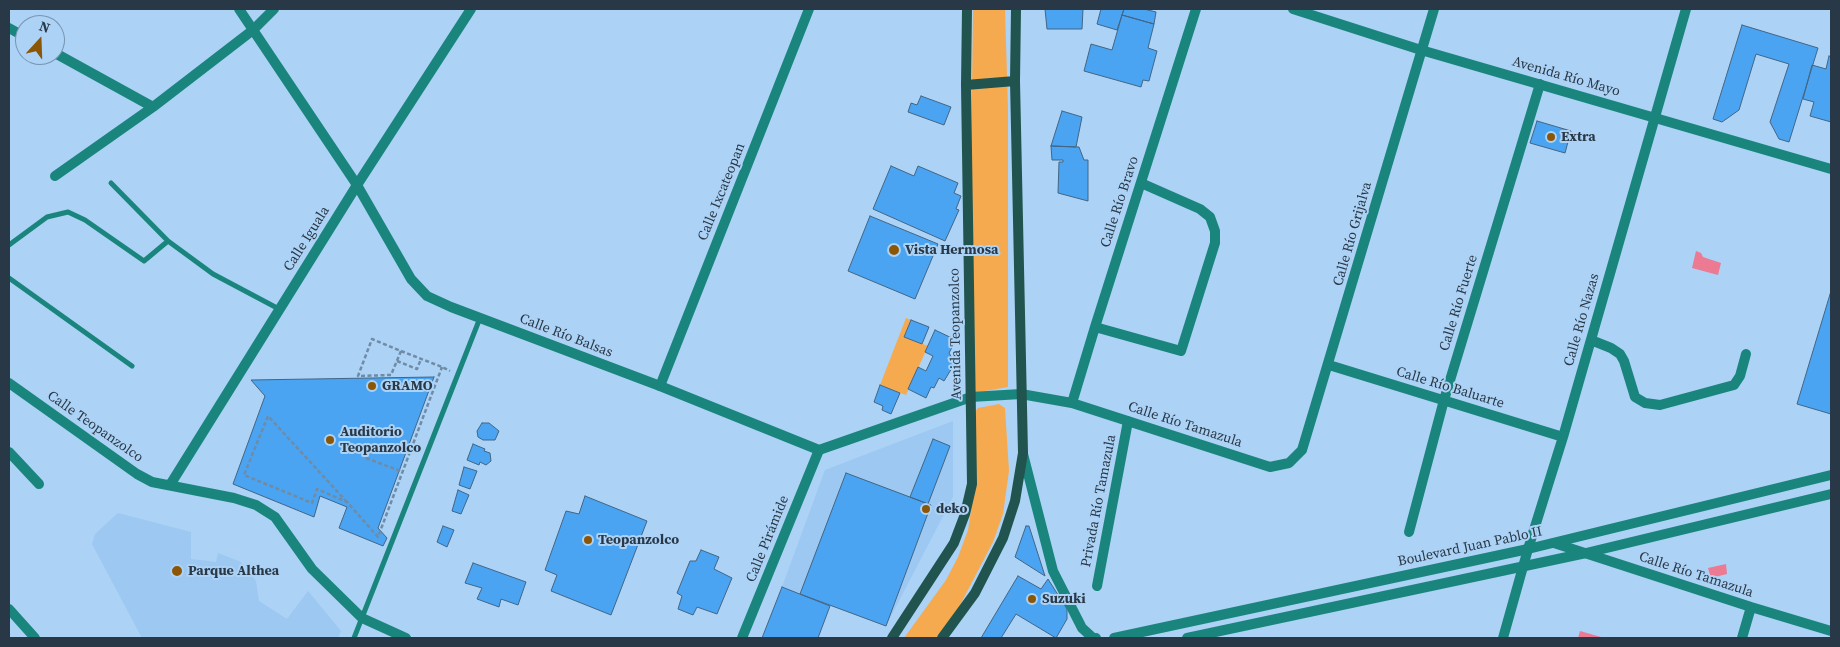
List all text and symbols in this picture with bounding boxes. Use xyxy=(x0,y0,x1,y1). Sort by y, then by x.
north arrow xyxy=(15,15,65,65)
text: N xyxy=(37,16,53,38)
street label: Avenida Río Mayo xyxy=(1510,54,1622,100)
place label: Extra xyxy=(1561,129,1596,145)
marker: Extra xyxy=(1545,131,1557,143)
street label: Calle Ixcateopan xyxy=(695,141,749,243)
street label: Calle Río Bravo xyxy=(1097,154,1143,250)
street label: Calle Río Grijalva xyxy=(1330,180,1376,288)
street label: Calle Iguala xyxy=(280,203,334,275)
place label: Vista Hermosa xyxy=(905,242,998,258)
marker: Vista Hermosa xyxy=(887,243,901,257)
street label: Calle Río Fuerte xyxy=(1436,253,1482,353)
street label: Avenida Teopanzolco xyxy=(946,268,966,400)
street label: Calle Río Nazas xyxy=(1561,272,1603,368)
street label: Calle Río Balsas xyxy=(517,311,615,361)
street label: Calle Río Baluarte xyxy=(1394,364,1506,412)
place label: GRAMO xyxy=(382,378,433,394)
marker: GRAMO xyxy=(366,380,378,392)
street label: Calle Teopanzolco xyxy=(44,388,146,466)
street label: Calle Río Tamazula xyxy=(1126,399,1244,451)
place label: Auditorio Teopanzolco xyxy=(340,424,421,457)
street label: Privada Río Tamazula xyxy=(1078,433,1120,569)
marker: Auditorio Teopanzolco xyxy=(324,434,336,446)
street label: Calle Pirámide xyxy=(743,493,793,585)
place label: deko xyxy=(936,501,967,517)
marker: deko xyxy=(920,503,932,515)
street label: Boulevard Juan Pablo II xyxy=(1396,523,1544,571)
place label: Teopanzolco xyxy=(598,532,679,548)
marker: Teopanzolco xyxy=(582,534,594,546)
street label: Calle Río Tamazula xyxy=(1637,549,1755,601)
place label: Parque Althea xyxy=(188,563,279,579)
marker: Parque Althea xyxy=(170,564,184,578)
place label: Suzuki xyxy=(1042,591,1086,607)
marker: Suzuki xyxy=(1026,593,1038,605)

